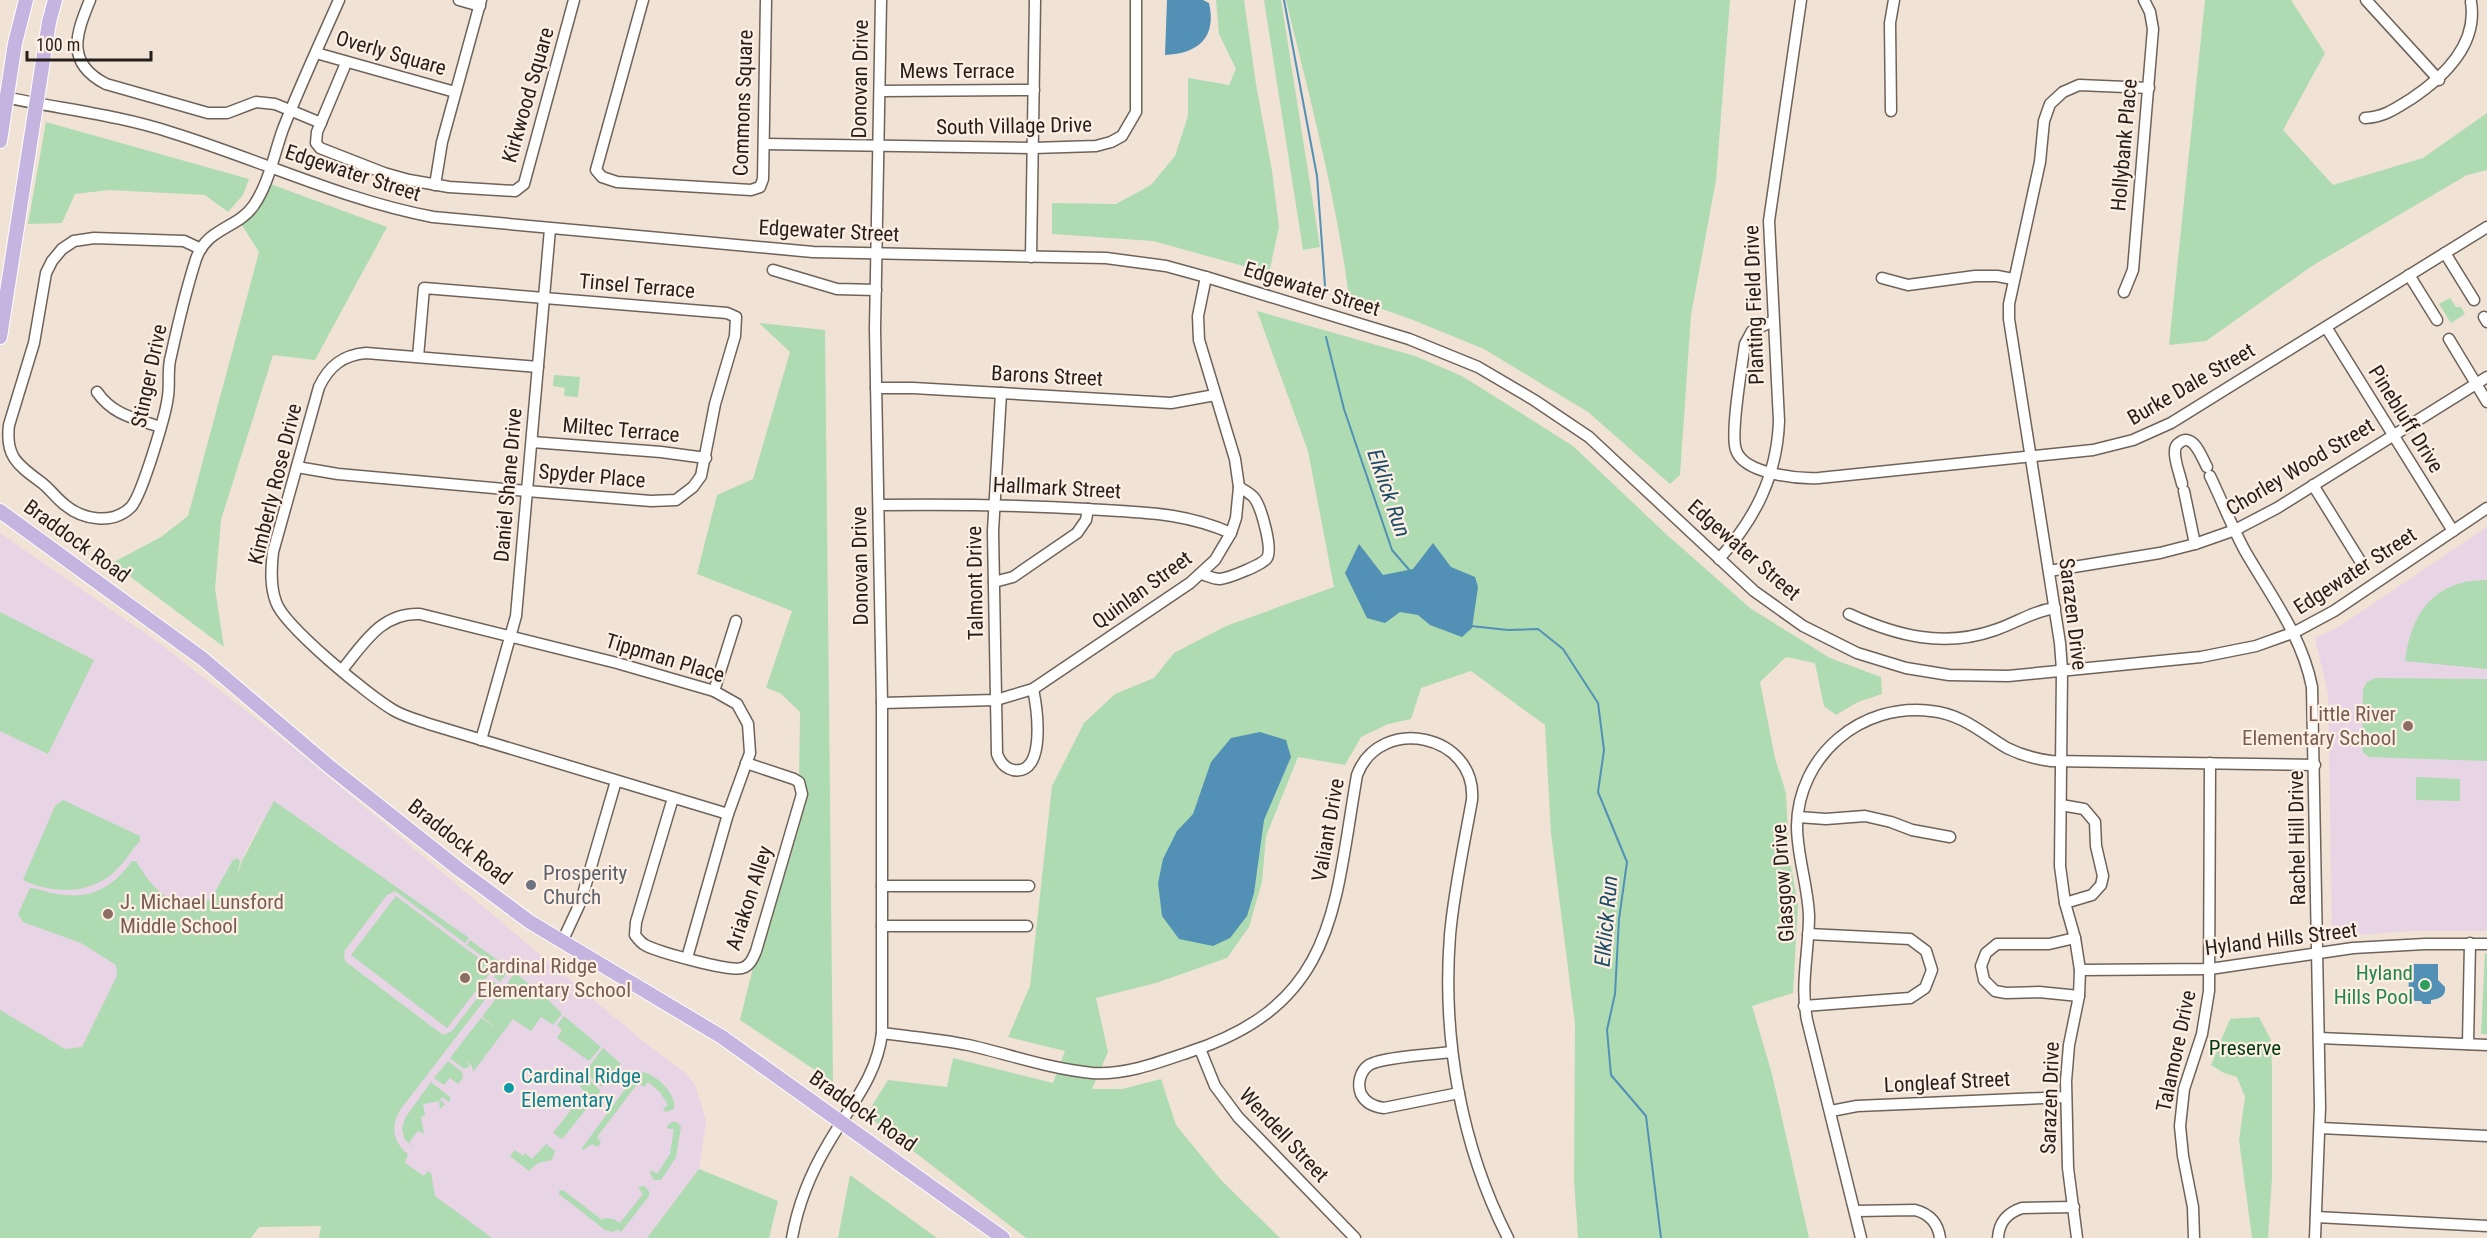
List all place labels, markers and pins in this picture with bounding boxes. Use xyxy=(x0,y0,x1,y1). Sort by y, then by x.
place label: Little River Elementary School xyxy=(2242,702,2396,750)
marker: Little River Elementary School xyxy=(2401,719,2415,733)
place label: Prosperity Church xyxy=(543,861,628,909)
marker: Prosperity Church xyxy=(524,878,538,892)
place label: J. Michael Lunsford Middle School xyxy=(120,890,284,938)
marker: J. Michael Lunsford Middle School xyxy=(101,907,115,921)
place label: Cardinal Ridge Elementary School xyxy=(477,954,631,1002)
place label: Hyland Hills Pool xyxy=(2334,961,2413,1009)
marker: Cardinal Ridge Elementary School xyxy=(458,971,472,985)
marker: Hyland Hills Pool xyxy=(2418,978,2432,992)
place label: Cardinal Ridge Elementary xyxy=(521,1064,641,1112)
marker: Cardinal Ridge Elementary xyxy=(502,1081,516,1095)

